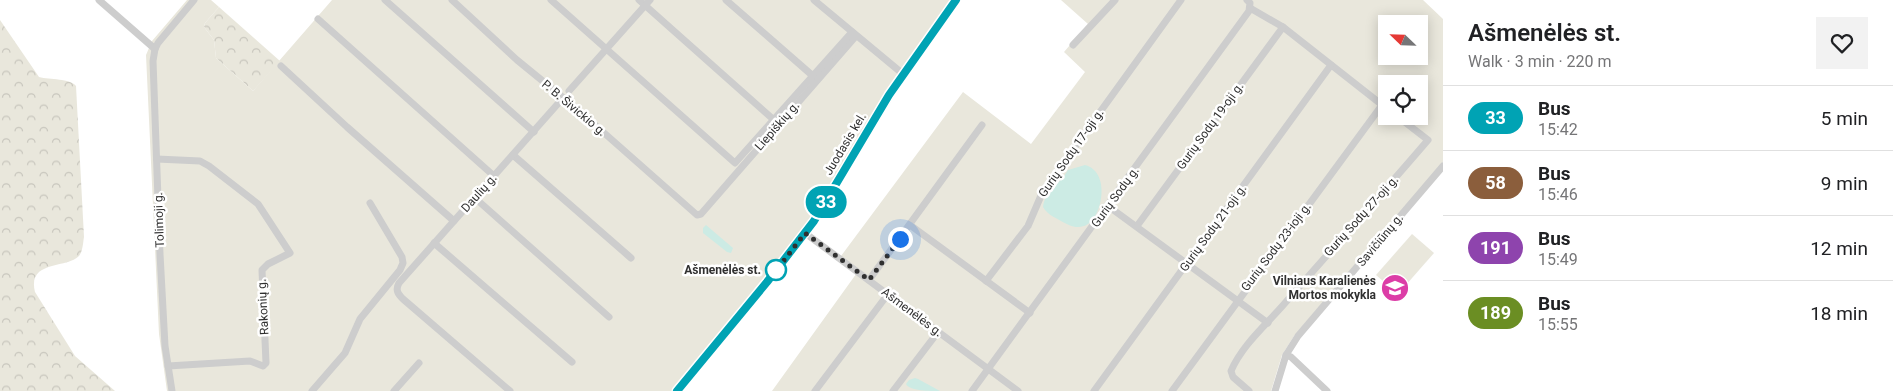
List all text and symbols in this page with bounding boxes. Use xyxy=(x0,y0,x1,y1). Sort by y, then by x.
north arrow xyxy=(1378,15,1428,65)
map controls xyxy=(1378,15,1428,125)
button: heart xyxy=(1816,17,1868,69)
text: Ašmenėlės st. xyxy=(1468,19,1621,47)
text: Walk · 3 min · 220 m xyxy=(1468,52,1612,71)
button: locate xyxy=(1378,75,1428,125)
street label: P. B. Šivickio g. xyxy=(539,76,609,139)
street label: Gurių Sodų 19-oji g. xyxy=(1174,80,1246,172)
text: Bus xyxy=(1538,97,1571,120)
street label: Liepiškių g. xyxy=(752,99,802,153)
street label: Gurių Sodų 17-oji g. xyxy=(1035,106,1107,200)
text: 33 xyxy=(1485,107,1506,128)
text: 5 min xyxy=(1821,107,1868,130)
street label: Juodasis kel. xyxy=(821,110,869,178)
text: 15:42 xyxy=(1538,120,1578,139)
text: Bus xyxy=(1538,162,1571,185)
street label: Gurių Sodų g. xyxy=(1088,164,1142,230)
street label: Daulių g. xyxy=(458,171,500,215)
text: 58 xyxy=(1485,172,1506,193)
text: 9 min xyxy=(1821,172,1868,195)
street label: Gurių Sodų 27-oji g. xyxy=(1321,173,1401,259)
street label: Gurių Sodų 21-oji g. xyxy=(1177,182,1249,274)
text: 15:46 xyxy=(1538,185,1578,204)
line badge: 33 xyxy=(804,186,848,218)
text: 33 xyxy=(816,191,836,212)
street label: Tolimoji g. xyxy=(151,192,167,248)
street label: Gurių Sodų 23-ioji g. xyxy=(1238,200,1314,294)
street label: Savičiūnų g. xyxy=(1354,211,1406,269)
your location xyxy=(888,227,913,252)
text: Bus xyxy=(1538,227,1571,250)
text: 191 xyxy=(1480,237,1511,258)
text: 12 min xyxy=(1810,237,1868,260)
text: 15:49 xyxy=(1538,250,1578,269)
marker: Ašmenėlės st. xyxy=(765,259,787,281)
place label: Ašmenėlės st. xyxy=(684,263,761,277)
school or university icon: Vilniaus Karalienės Mortos mokykla xyxy=(1380,273,1410,303)
place label: Vilniaus Karalienės Mortos mokykla xyxy=(1273,274,1377,302)
street label: Rakonių g. xyxy=(255,279,271,335)
street label: Ašmenėlės g. xyxy=(879,285,945,339)
text: Bus xyxy=(1538,292,1571,315)
text: 189 xyxy=(1480,302,1511,323)
text: 18 min xyxy=(1810,302,1868,325)
text: 15:55 xyxy=(1538,315,1578,334)

